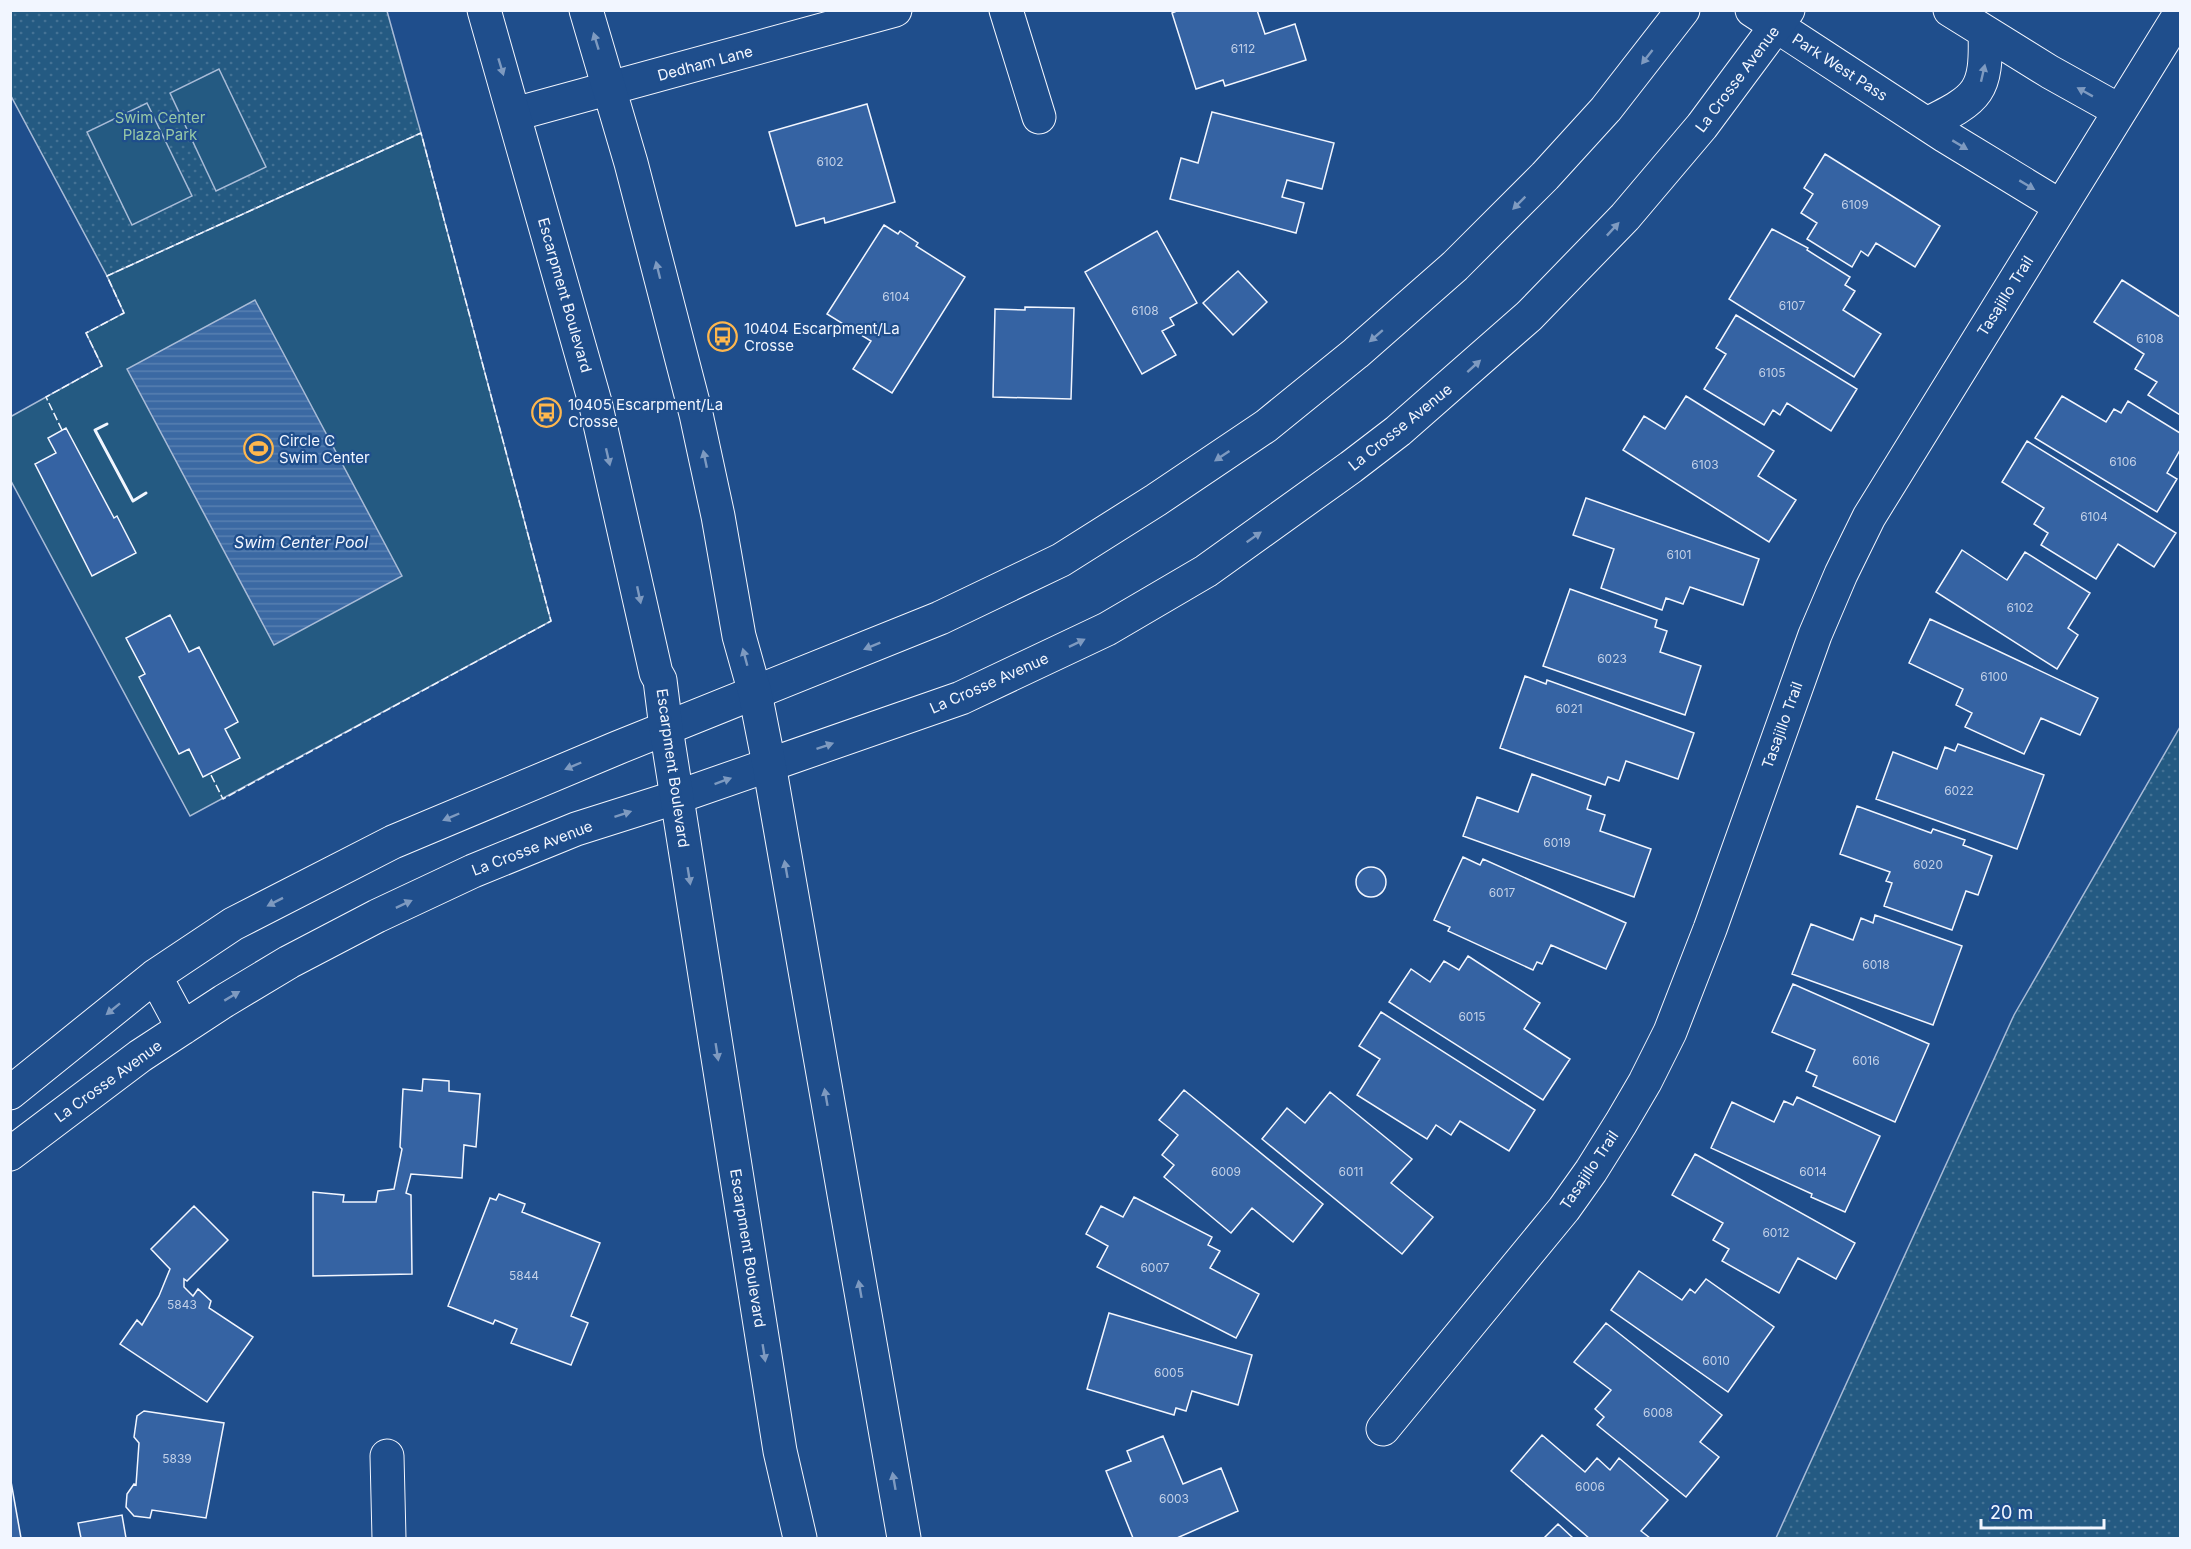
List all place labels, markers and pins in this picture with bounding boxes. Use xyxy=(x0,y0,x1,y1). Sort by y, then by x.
place label: 10404 Escarpment/La Crosse xyxy=(744,319,900,355)
bus stop icon: 10404 Escarpment/La Crosse xyxy=(707,321,739,353)
place label: 10405 Escarpment/La Crosse xyxy=(568,395,723,431)
bus stop icon: 10405 Escarpment/La Crosse xyxy=(531,397,563,429)
place label: Circle C Swim Center xyxy=(279,431,370,467)
sports icon: Circle C Swim Center xyxy=(242,433,274,465)

